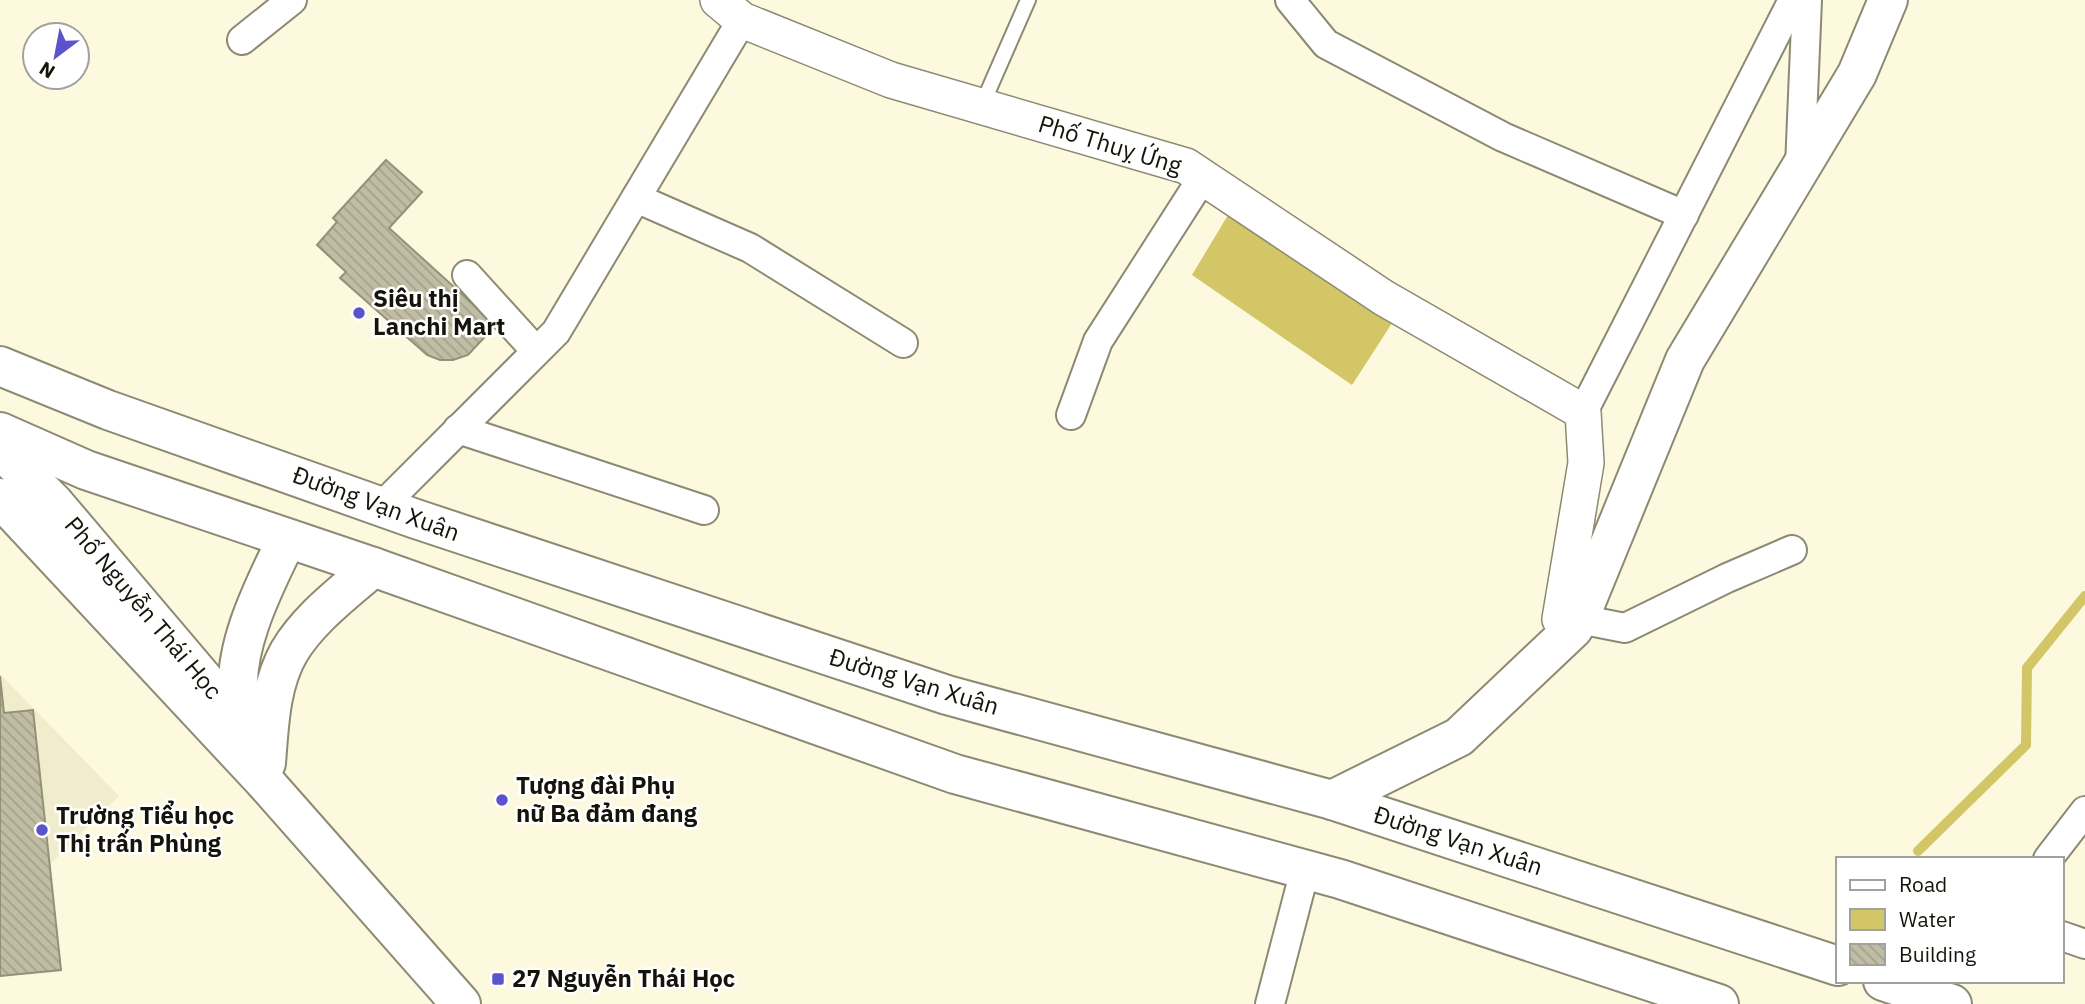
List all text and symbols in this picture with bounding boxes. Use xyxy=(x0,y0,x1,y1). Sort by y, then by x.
north arrow xyxy=(21,21,91,91)
text: N xyxy=(35,57,59,84)
street label: Phố Thuỵ Ứng xyxy=(1035,107,1186,181)
place label: Siêu thị Lanchi Mart xyxy=(373,282,505,342)
marker: Siêu thị Lanchi Mart xyxy=(351,305,367,321)
street label: Đường Vạn Xuân xyxy=(288,458,464,548)
street label: Phố Nguyễn Thái Học xyxy=(58,509,230,705)
street label: Đường Vạn Xuân xyxy=(826,640,1003,722)
place label: Tượng đài Phụ nữ Ba đảm đang xyxy=(516,769,698,829)
marker: Tượng đài Phụ nữ Ba đảm đang xyxy=(494,792,510,808)
street label: Đường Vạn Xuân xyxy=(1370,798,1547,882)
place label: Trường Tiểu học Thị trấn Phùng xyxy=(56,799,234,859)
marker: Trường Tiểu học Thị trấn Phùng xyxy=(34,822,50,838)
legend xyxy=(1836,857,2064,983)
text: Road xyxy=(1899,870,1947,898)
text: Water xyxy=(1899,905,1956,933)
text: Building xyxy=(1899,940,1976,968)
place label: 27 Nguyễn Thái Học xyxy=(512,962,735,994)
marker: 27 Nguyễn Thái Học xyxy=(490,971,506,987)

